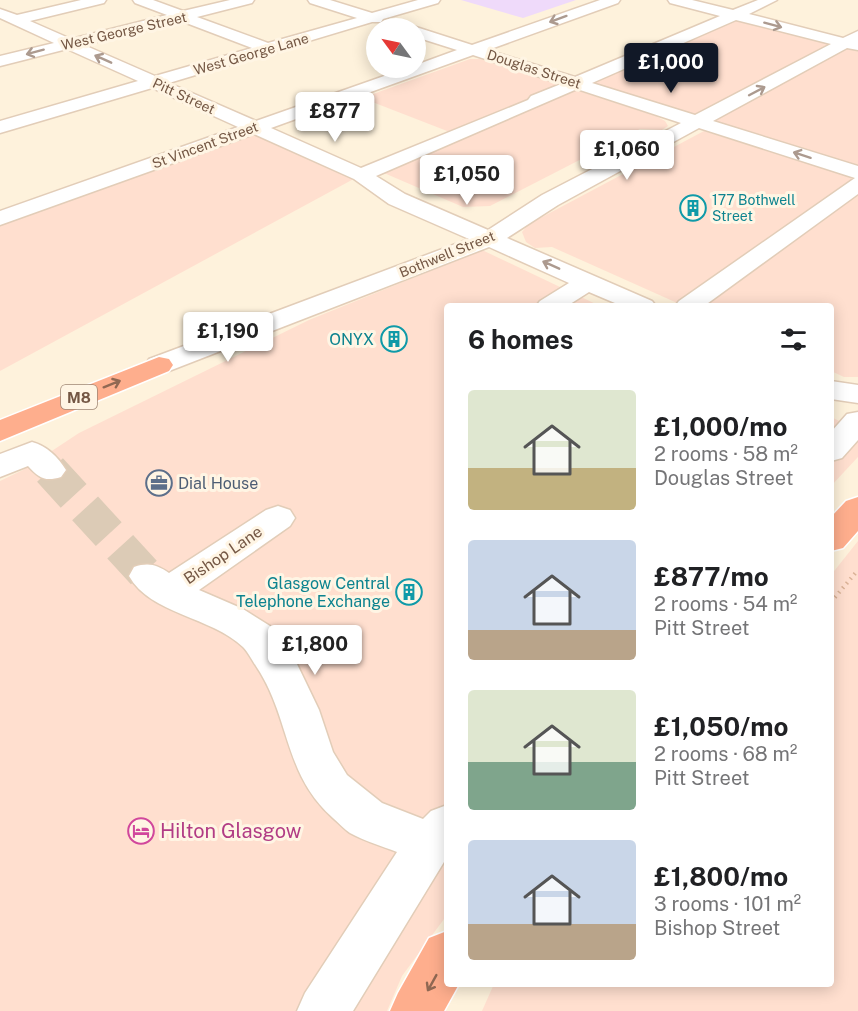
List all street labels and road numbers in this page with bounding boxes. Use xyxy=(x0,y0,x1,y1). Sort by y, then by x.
street label: West George Street xyxy=(60,9,188,53)
street label: West George Lane xyxy=(192,30,310,78)
street label: Douglas Street xyxy=(485,46,583,92)
street label: Pitt Street xyxy=(150,75,218,117)
street label: St Vincent Street xyxy=(150,118,260,172)
street label: Bothwell Street xyxy=(397,228,497,280)
road number: M8 xyxy=(61,385,97,409)
street label: Bishop Lane xyxy=(180,522,266,588)

